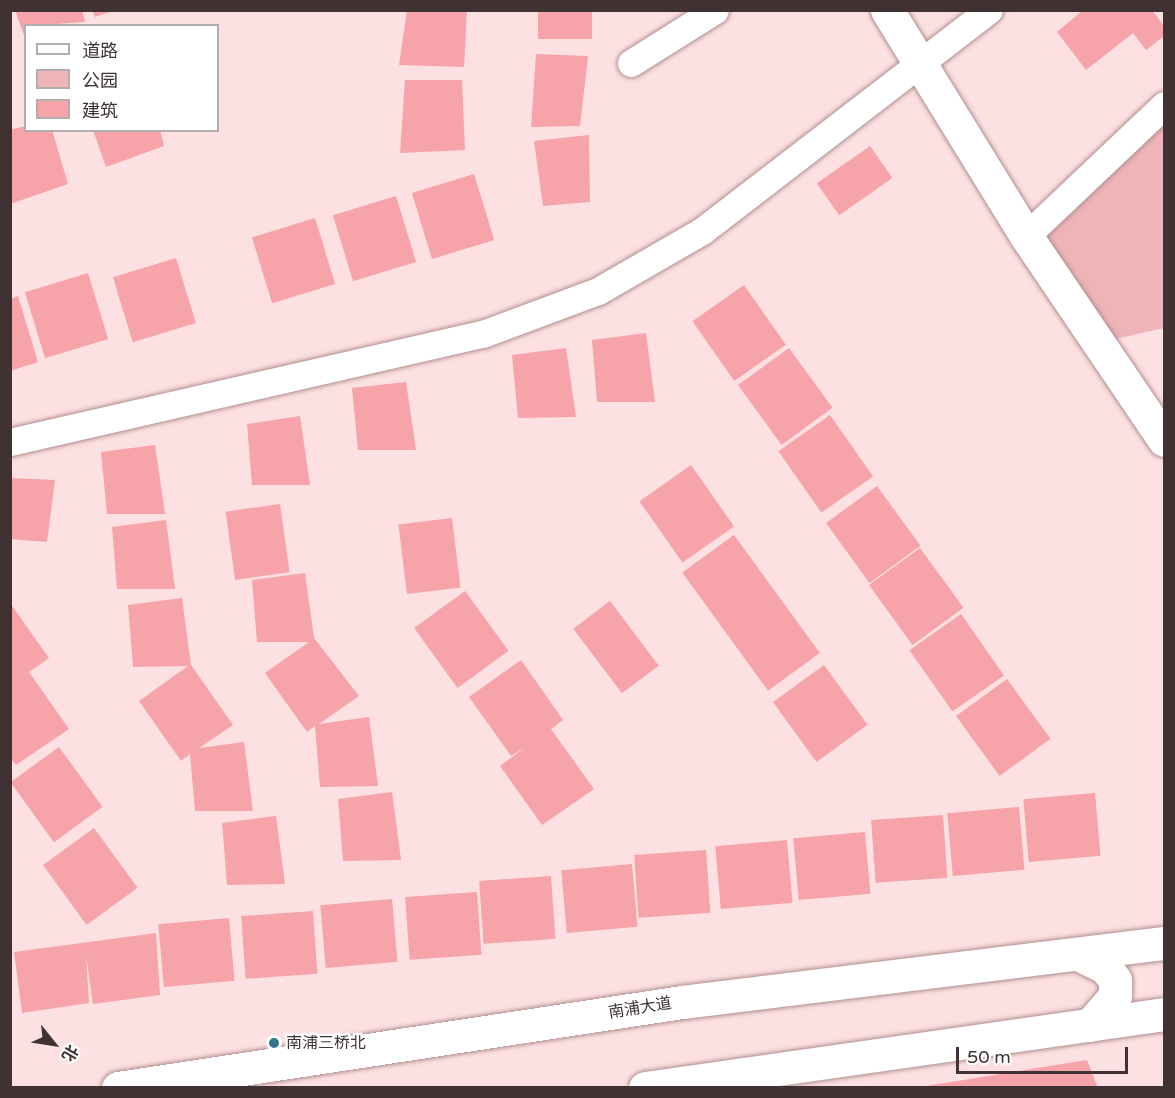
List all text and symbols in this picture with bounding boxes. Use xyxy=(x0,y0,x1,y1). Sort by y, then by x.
legend xyxy=(24,24,219,132)
text: 道路 xyxy=(82,40,118,62)
text: 公园 xyxy=(82,70,118,92)
text: 建筑 xyxy=(82,100,118,122)
street label: 南浦大道 xyxy=(607,994,673,1022)
north arrow xyxy=(24,1014,84,1074)
place label: 南浦三桥北 xyxy=(286,1033,366,1053)
scale bar xyxy=(959,1035,1132,1073)
marker: 南浦三桥北 xyxy=(267,1036,281,1050)
text: 北 xyxy=(57,1041,82,1065)
text: 50 m xyxy=(967,1046,1011,1068)

